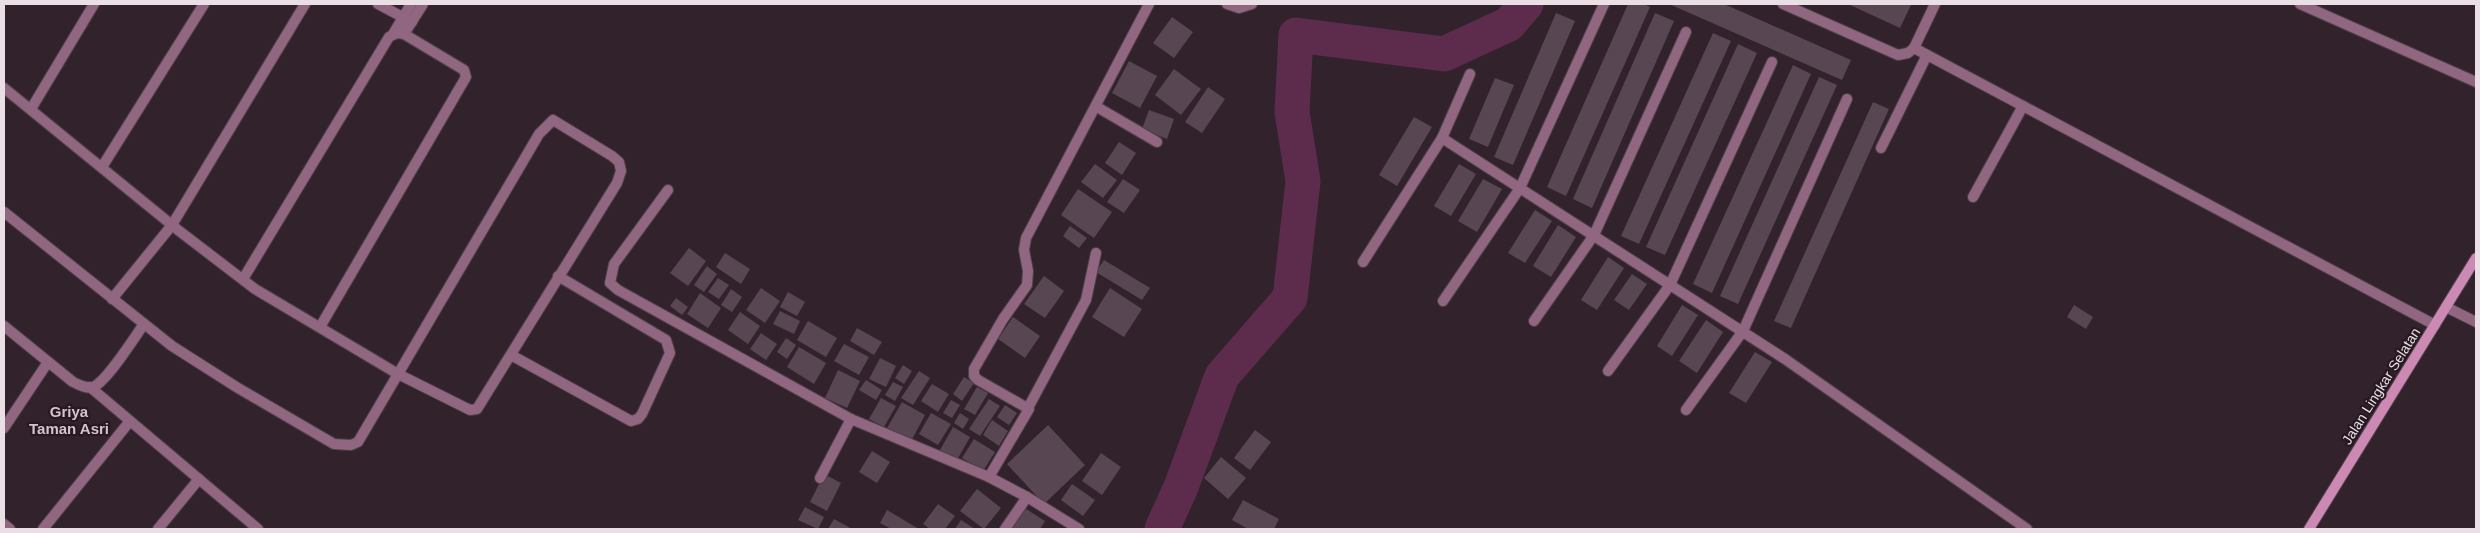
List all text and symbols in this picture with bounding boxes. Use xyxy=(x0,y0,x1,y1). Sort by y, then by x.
street label: Jalan Lingkar Selatan xyxy=(2339,325,2423,447)
district label: Griya Taman Asri xyxy=(29,403,109,437)

